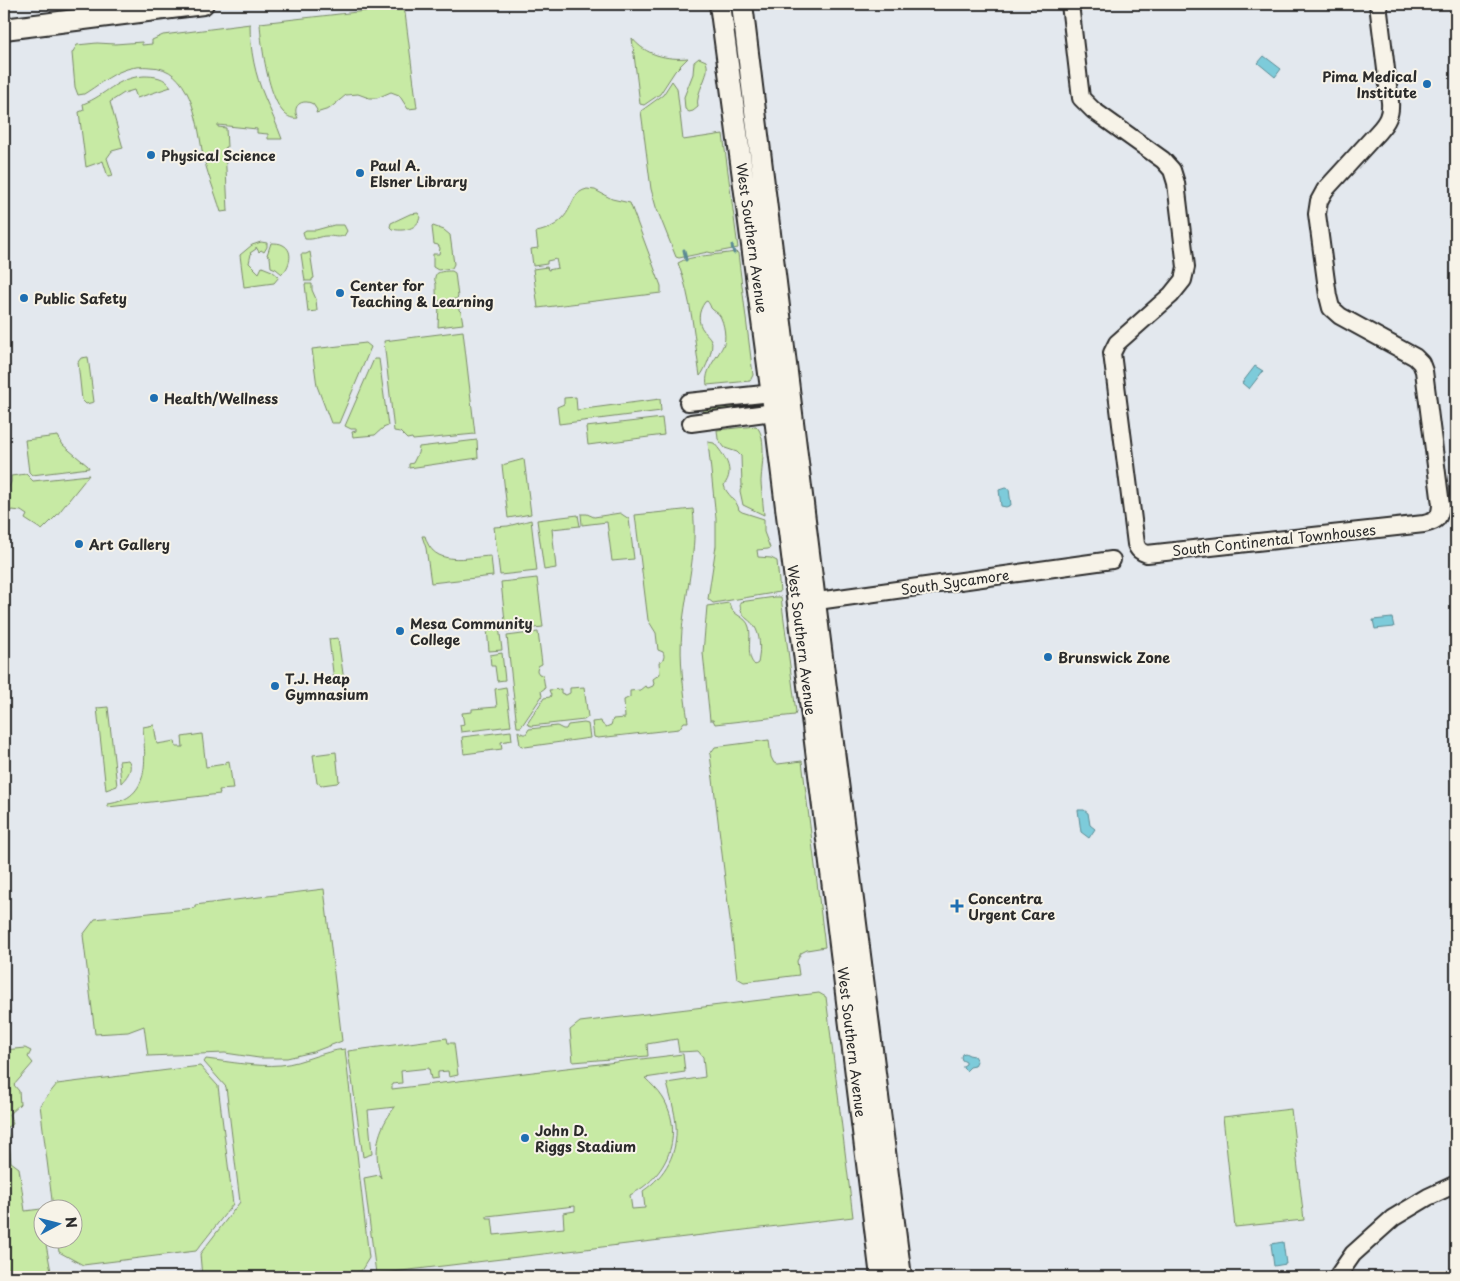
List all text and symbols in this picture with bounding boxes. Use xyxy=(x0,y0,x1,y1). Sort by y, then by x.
place label: Pima Medical Institute xyxy=(1322,66,1417,103)
marker: Pima Medical Institute xyxy=(1421,78,1433,90)
place label: Physical Science xyxy=(161,145,275,166)
marker: Physical Science xyxy=(145,149,157,161)
place label: Paul A. Elsner Library xyxy=(370,155,468,192)
street label: West Southern Avenue xyxy=(731,161,773,315)
marker: Paul A. Elsner Library xyxy=(354,167,366,179)
place label: Center for Teaching & Learning xyxy=(350,275,493,312)
marker: Center for Teaching & Learning xyxy=(334,287,346,299)
place label: Public Safety xyxy=(34,288,127,309)
marker: Public Safety xyxy=(18,292,30,304)
place label: Health/Wellness xyxy=(164,388,278,409)
marker: Health/Wellness xyxy=(148,392,160,404)
street label: South Continental Townhouses xyxy=(1171,519,1377,561)
place label: Art Gallery xyxy=(88,534,170,555)
marker: Art Gallery xyxy=(73,538,85,550)
street label: West Southern Avenue xyxy=(782,564,822,717)
street label: South Sycamore xyxy=(899,564,1011,600)
place label: Mesa Community College xyxy=(410,613,533,650)
marker: Mesa Community College xyxy=(394,625,406,637)
place label: Brunswick Zone xyxy=(1058,647,1170,668)
marker: Brunswick Zone xyxy=(1042,651,1054,663)
place label: T.J. Heap Gymnasium xyxy=(285,668,369,705)
marker: T.J. Heap Gymnasium xyxy=(269,680,281,692)
place label: Concentra Urgent Care xyxy=(968,888,1056,925)
marker: Concentra Urgent Care xyxy=(950,899,964,913)
street label: West Southern Avenue xyxy=(832,966,872,1119)
place label: John D. Riggs Stadium xyxy=(535,1120,636,1157)
marker: John D. Riggs Stadium xyxy=(519,1132,531,1144)
north arrow xyxy=(32,1198,82,1248)
text: N xyxy=(60,1216,82,1229)

